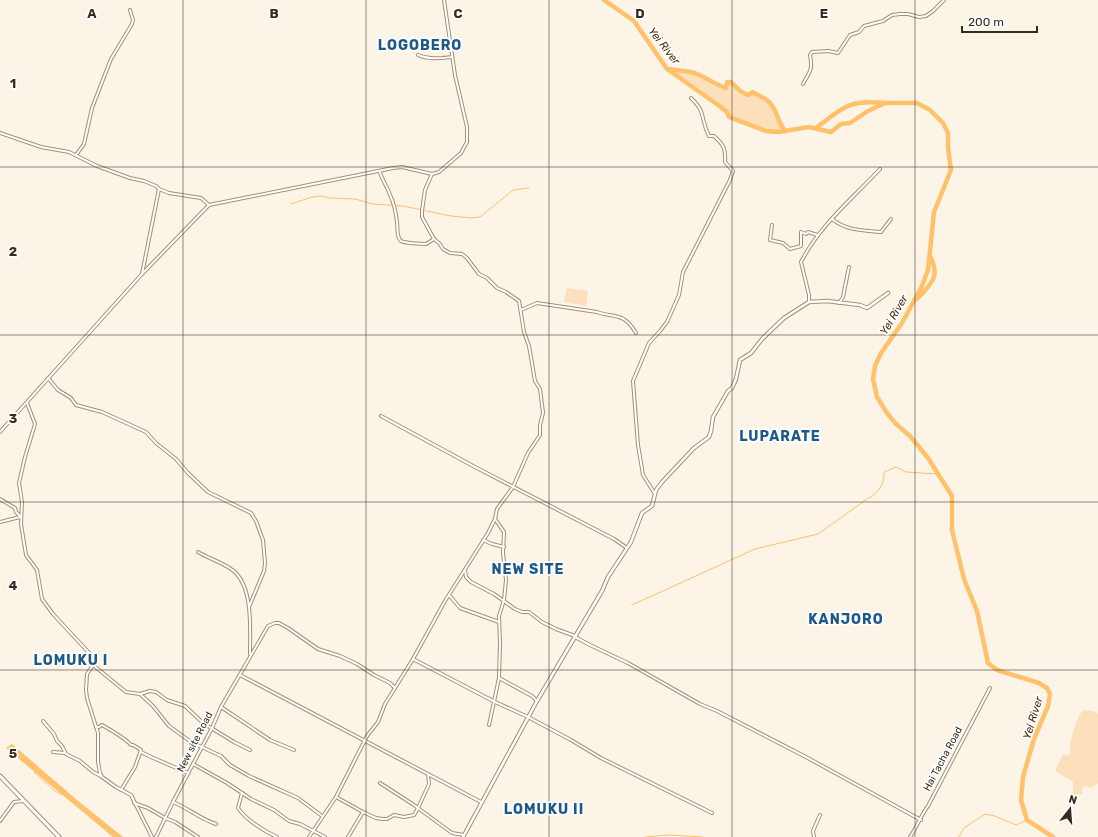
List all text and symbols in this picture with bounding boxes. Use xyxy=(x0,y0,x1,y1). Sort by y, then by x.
text: A xyxy=(87,6,97,21)
text: B xyxy=(269,6,279,21)
text: C xyxy=(453,6,463,21)
text: D xyxy=(635,6,645,21)
text: E xyxy=(820,6,828,21)
scale bar xyxy=(962,8,1037,34)
text: 200 m xyxy=(968,15,1004,29)
water label: Yei River xyxy=(645,25,683,68)
district label: LOGOBERO xyxy=(378,37,462,54)
text: 1 xyxy=(10,76,16,91)
text: 2 xyxy=(9,244,17,259)
water label: Yei River xyxy=(877,292,911,337)
text: 3 xyxy=(9,411,18,426)
district label: LUPARATE xyxy=(739,428,821,445)
district label: NEW SITE xyxy=(491,561,565,578)
text: 4 xyxy=(9,578,18,593)
district label: KANJORO xyxy=(808,611,884,628)
district label: LOMUKU I xyxy=(34,652,108,669)
water label: Yei River xyxy=(1020,694,1046,741)
street label: New site Road xyxy=(175,710,215,774)
street label: Hai Tacha Road xyxy=(921,725,965,793)
text: 5 xyxy=(9,746,17,761)
north arrow xyxy=(1050,789,1090,829)
text: N xyxy=(1067,793,1079,807)
district label: LOMUKU II xyxy=(504,801,584,818)

